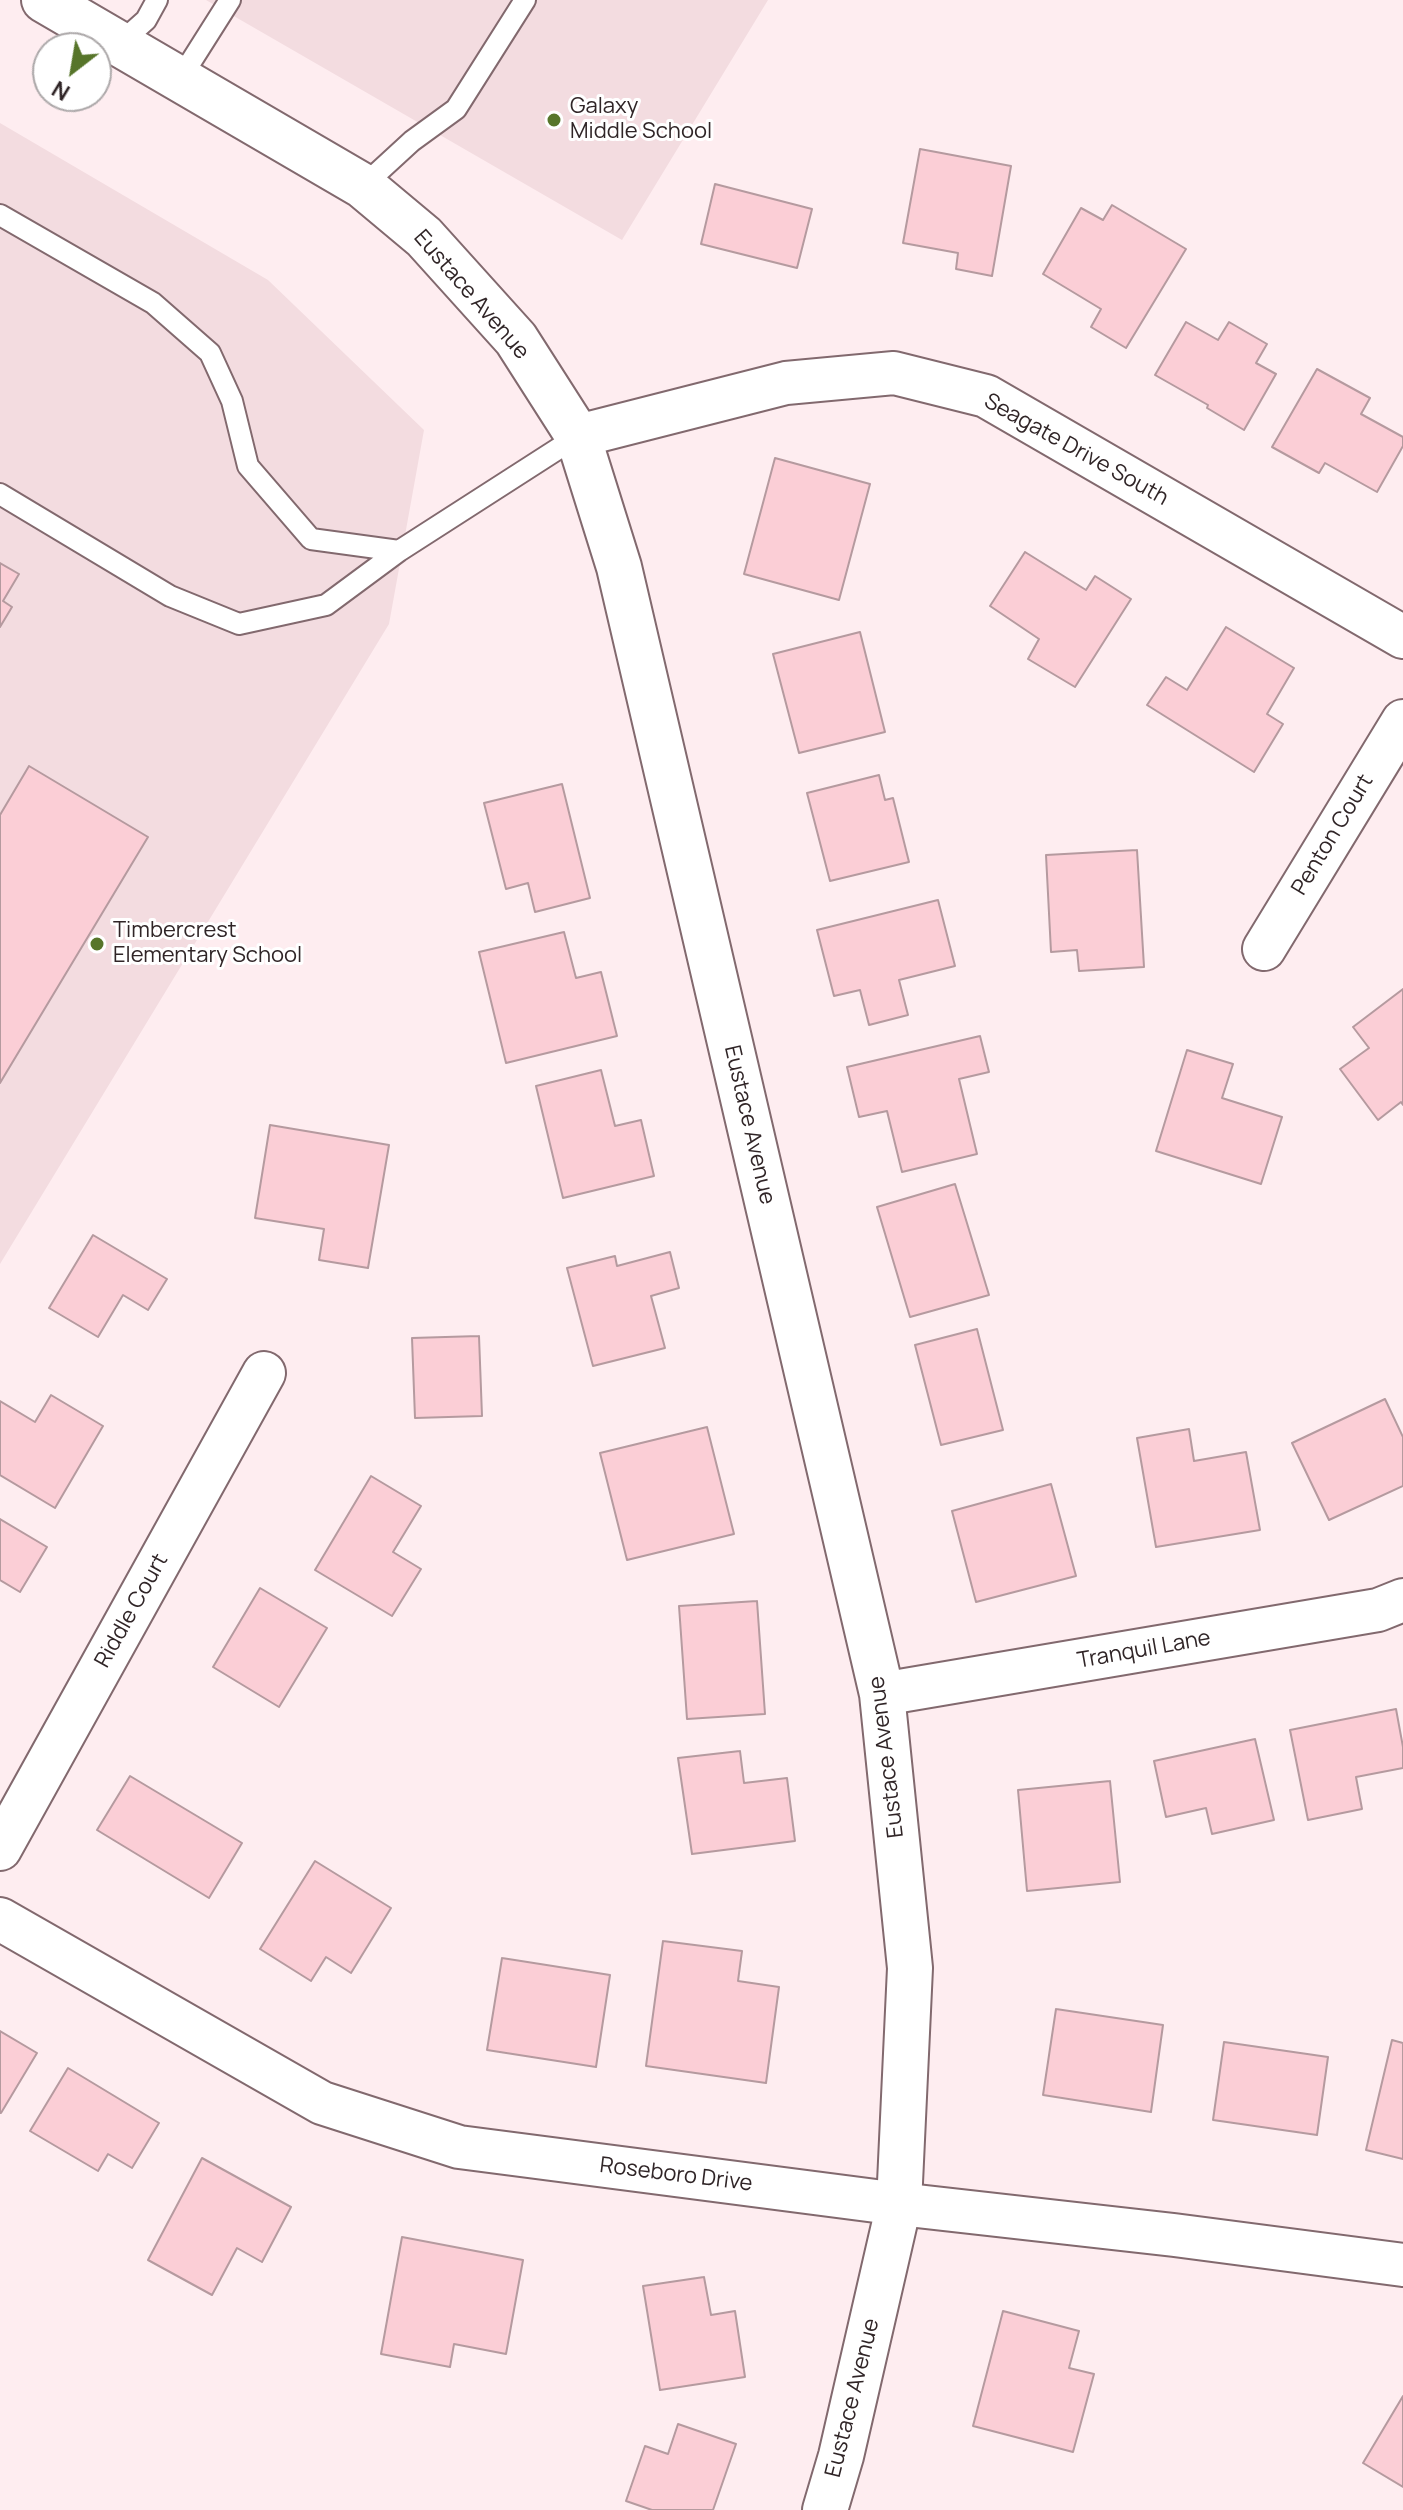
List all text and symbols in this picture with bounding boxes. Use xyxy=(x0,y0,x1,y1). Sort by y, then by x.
north arrow xyxy=(32,32,112,112)
text: N xyxy=(46,74,75,108)
place label: Galaxy Middle School xyxy=(570,94,712,146)
marker: Galaxy Middle School xyxy=(545,111,563,129)
street label: Eustace Avenue xyxy=(408,225,534,365)
street label: Seagate Drive South xyxy=(979,388,1173,512)
street label: Penton Court xyxy=(1287,770,1379,900)
place label: Timbercrest Elementary School xyxy=(113,918,302,970)
marker: Timbercrest Elementary School xyxy=(88,935,106,953)
street label: Eustace Avenue xyxy=(718,1043,780,1207)
street label: Riddle Court xyxy=(90,1549,174,1673)
street label: Tranquil Lane xyxy=(1075,1625,1213,1675)
street label: Eustace Avenue xyxy=(864,1675,910,1839)
street label: Roseboro Drive xyxy=(598,2153,754,2197)
street label: Eustace Avenue xyxy=(821,2316,885,2480)

